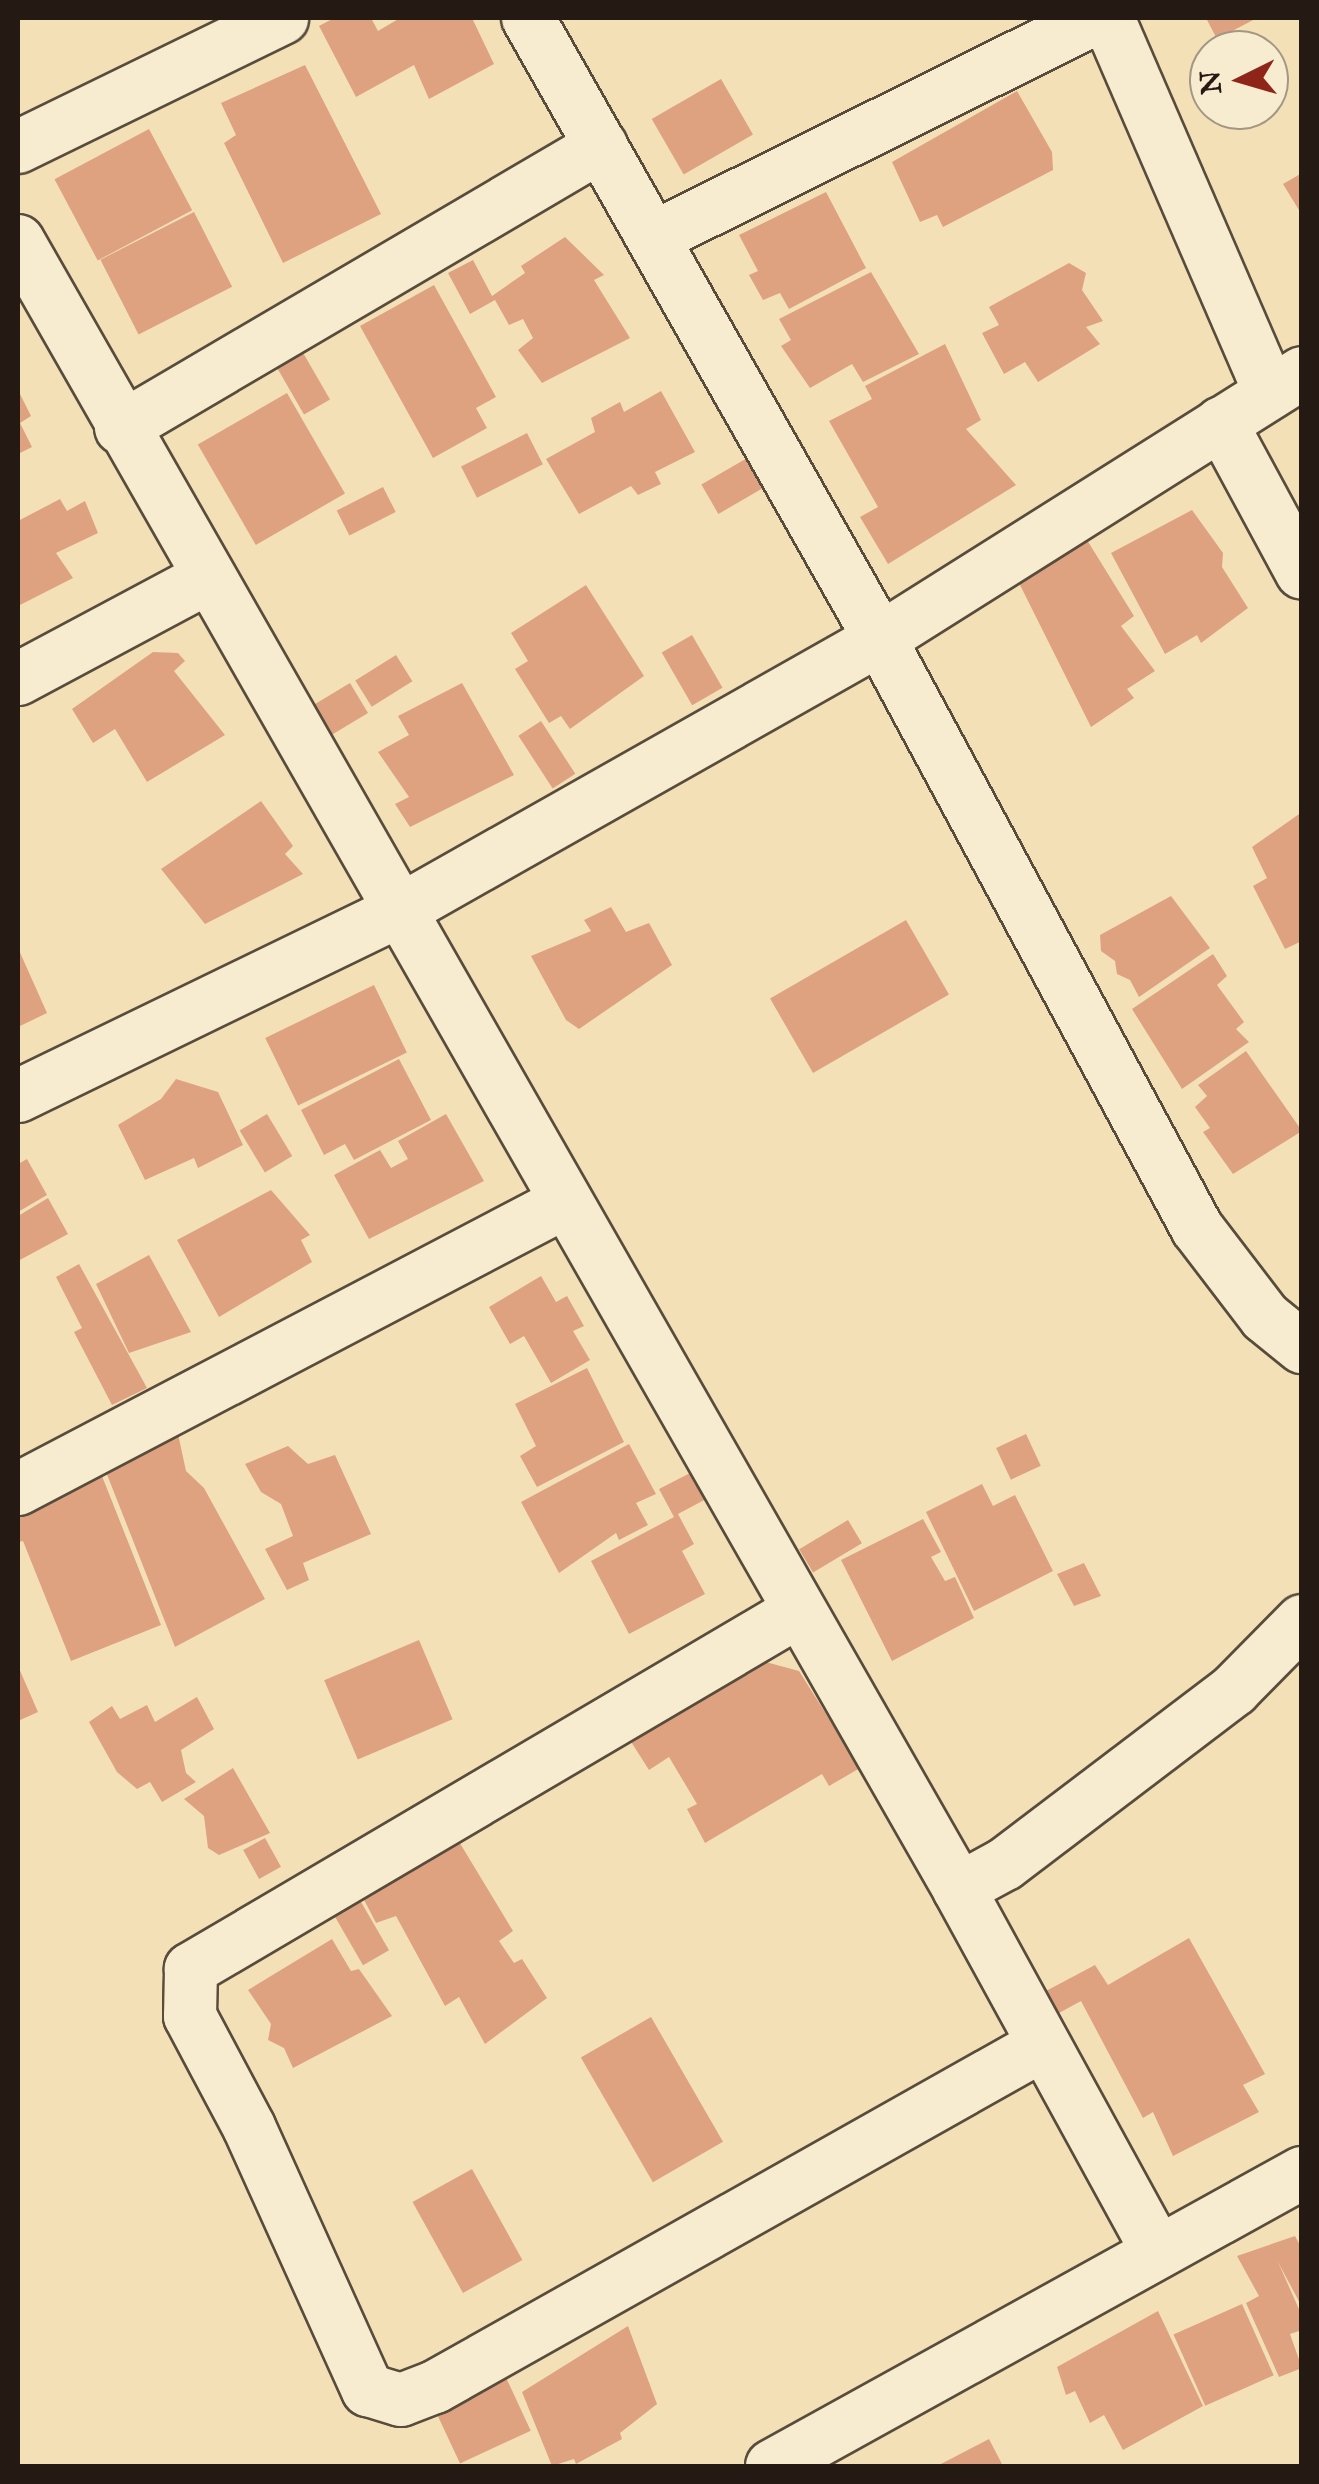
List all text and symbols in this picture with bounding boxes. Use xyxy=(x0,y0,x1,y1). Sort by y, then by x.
north arrow xyxy=(1189,30,1289,130)
text: N xyxy=(1192,69,1229,96)

